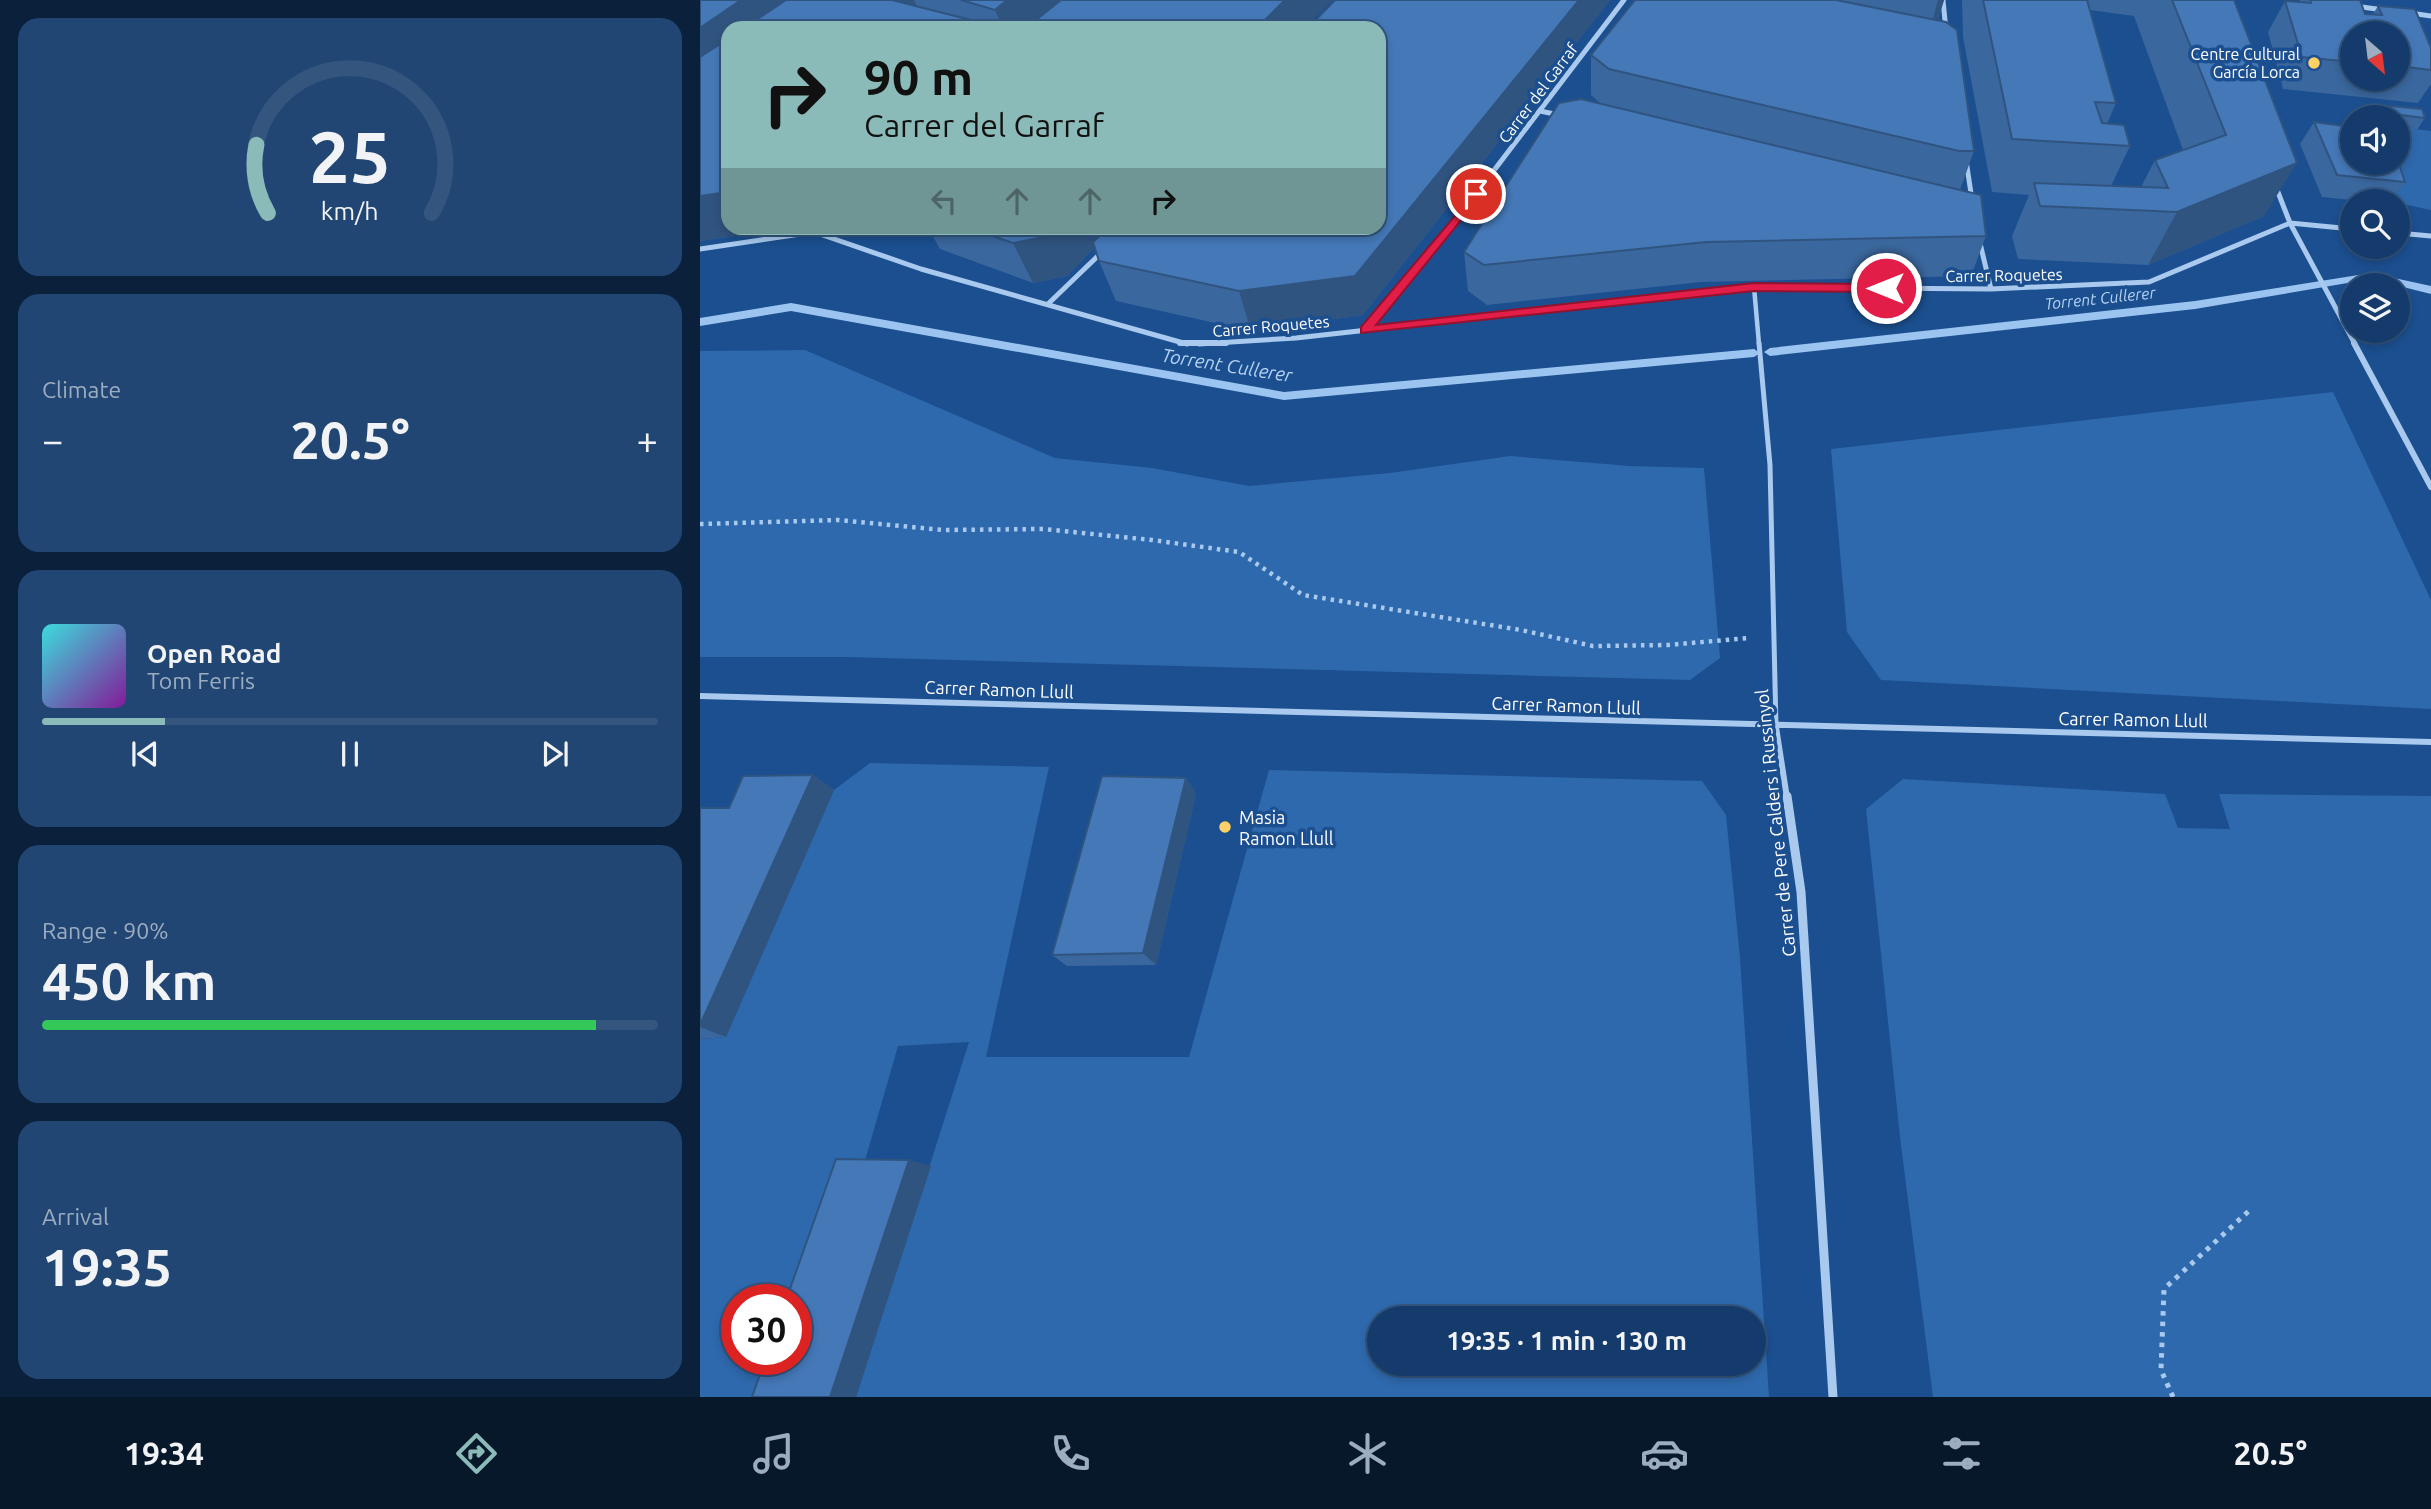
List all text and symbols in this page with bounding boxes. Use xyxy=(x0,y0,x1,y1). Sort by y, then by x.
north arrow xyxy=(2340,21,2410,91)
map controls xyxy=(2340,21,2410,343)
street label: Carrer del Garraf xyxy=(1495,39,1582,146)
place label: Centre Cultural García Lorca xyxy=(2191,45,2300,81)
icon: right xyxy=(749,49,840,140)
text: 90 m xyxy=(864,49,973,104)
marker: Centre Cultural García Lorca xyxy=(2306,55,2322,71)
button: sound xyxy=(2340,105,2410,175)
text: Carrer del Garraf xyxy=(864,107,1104,143)
text: 25 xyxy=(309,115,391,197)
pin xyxy=(1446,164,1506,224)
icon: arrive xyxy=(1457,175,1495,213)
icon: left xyxy=(925,182,963,220)
icon: ahead xyxy=(998,182,1036,220)
icon: ahead xyxy=(1071,182,1109,220)
icon: right xyxy=(1144,182,1182,220)
button: search xyxy=(2340,189,2410,259)
text: km/h xyxy=(321,197,379,225)
position arrow xyxy=(1849,251,1923,325)
street label: Carrer Roquetes xyxy=(1945,265,2063,285)
button: layers xyxy=(2340,273,2410,343)
water label: Torrent Cullerer xyxy=(2044,283,2157,313)
street label: Carrer Roquetes xyxy=(1212,312,1330,340)
water label: Torrent Cullerer xyxy=(1160,344,1295,386)
text: Climate xyxy=(42,377,121,402)
text: 20.5° xyxy=(290,411,410,469)
text: − xyxy=(42,419,63,461)
text: + xyxy=(637,419,658,461)
text: Open Road xyxy=(147,639,281,668)
text: Tom Ferris xyxy=(147,668,255,693)
street label: Carrer Ramon Llull xyxy=(924,676,1074,702)
street label: Carrer de Pere Calders i Russinyol xyxy=(1751,688,1799,958)
street label: Carrer Ramon Llull xyxy=(1491,692,1641,718)
street label: Carrer Ramon Llull xyxy=(2058,708,2208,730)
icon: previous xyxy=(126,735,164,773)
icon: pause xyxy=(331,735,369,773)
icon: next xyxy=(536,735,574,773)
place label: Masia Ramon Llull xyxy=(1239,807,1334,848)
marker: Masia Ramon Llull xyxy=(1217,819,1233,835)
text: Range · 90% xyxy=(42,918,169,943)
text: 450 km xyxy=(42,952,216,1010)
text: Arrival xyxy=(42,1204,109,1229)
text: 19:35 xyxy=(42,1238,172,1296)
speed limit sign: 30 xyxy=(721,1284,812,1375)
text: 19:35 · 1 min · 130 m xyxy=(1446,1326,1687,1355)
icon: directions xyxy=(452,1429,501,1478)
icon: music xyxy=(749,1429,798,1478)
icon: phone xyxy=(1046,1429,1095,1478)
icon: climate xyxy=(1343,1429,1392,1478)
icon: car xyxy=(1640,1429,1689,1478)
icon: filters xyxy=(1937,1429,1986,1478)
text: 19:34 xyxy=(124,1435,204,1471)
text: 20.5° xyxy=(2234,1435,2307,1471)

